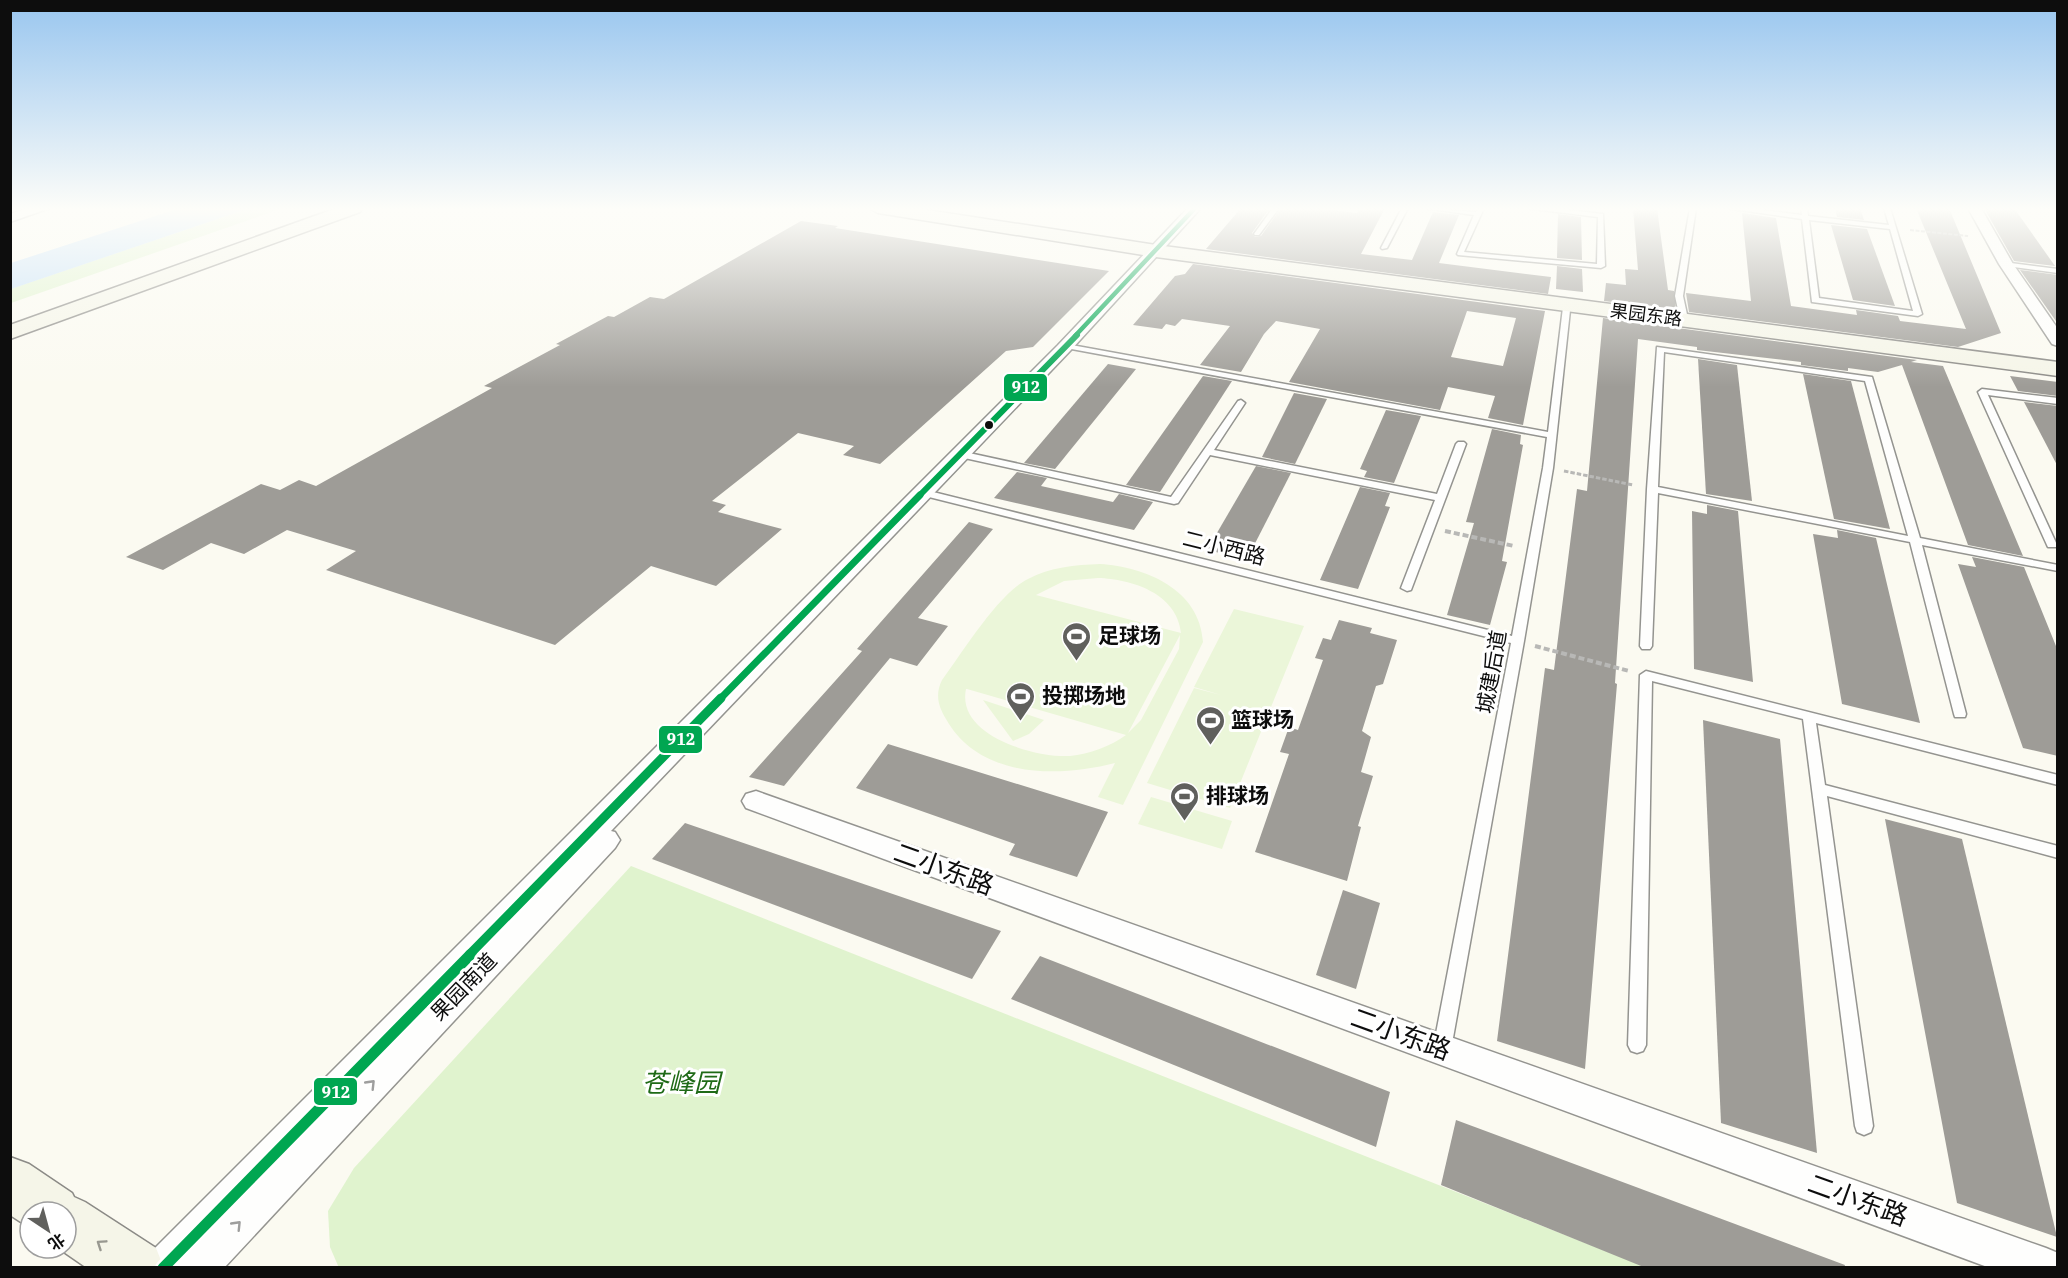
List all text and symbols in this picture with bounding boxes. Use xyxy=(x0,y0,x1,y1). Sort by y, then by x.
street label: 果园东路 xyxy=(1609,299,1683,330)
line badge: 912 xyxy=(1003,373,1048,402)
text: 912 xyxy=(1012,377,1040,397)
unlabelled marker xyxy=(983,419,995,431)
street label: 二小西路 xyxy=(1180,523,1268,571)
sports icon: 足球场 xyxy=(1061,620,1093,662)
place label: 足球场 xyxy=(1098,621,1161,649)
street label: 城建后道 xyxy=(1470,628,1512,716)
sports icon: 投掷场地 xyxy=(1005,680,1037,722)
place label: 投掷场地 xyxy=(1042,681,1126,709)
sports icon: 篮球场 xyxy=(1194,704,1226,746)
place label: 篮球场 xyxy=(1231,705,1294,733)
line badge: 912 xyxy=(658,725,703,754)
text: 912 xyxy=(667,729,695,749)
sports icon: 排球场 xyxy=(1169,780,1201,822)
place label: 排球场 xyxy=(1206,781,1269,809)
street label: 二小东路 xyxy=(890,834,999,902)
street label: 果园南道 xyxy=(424,946,503,1026)
street label: 二小东路 xyxy=(1347,999,1456,1067)
park label: 苍峰园 xyxy=(642,1065,724,1099)
line badge: 912 xyxy=(313,1077,358,1106)
one-way arrow xyxy=(364,1081,375,1091)
text: 912 xyxy=(322,1082,350,1102)
street label: 二小东路 xyxy=(1804,1165,1913,1233)
north arrow xyxy=(18,1200,78,1260)
one-way arrow xyxy=(229,1222,240,1233)
text: 北 xyxy=(44,1229,69,1255)
one-way arrow xyxy=(96,1240,107,1251)

